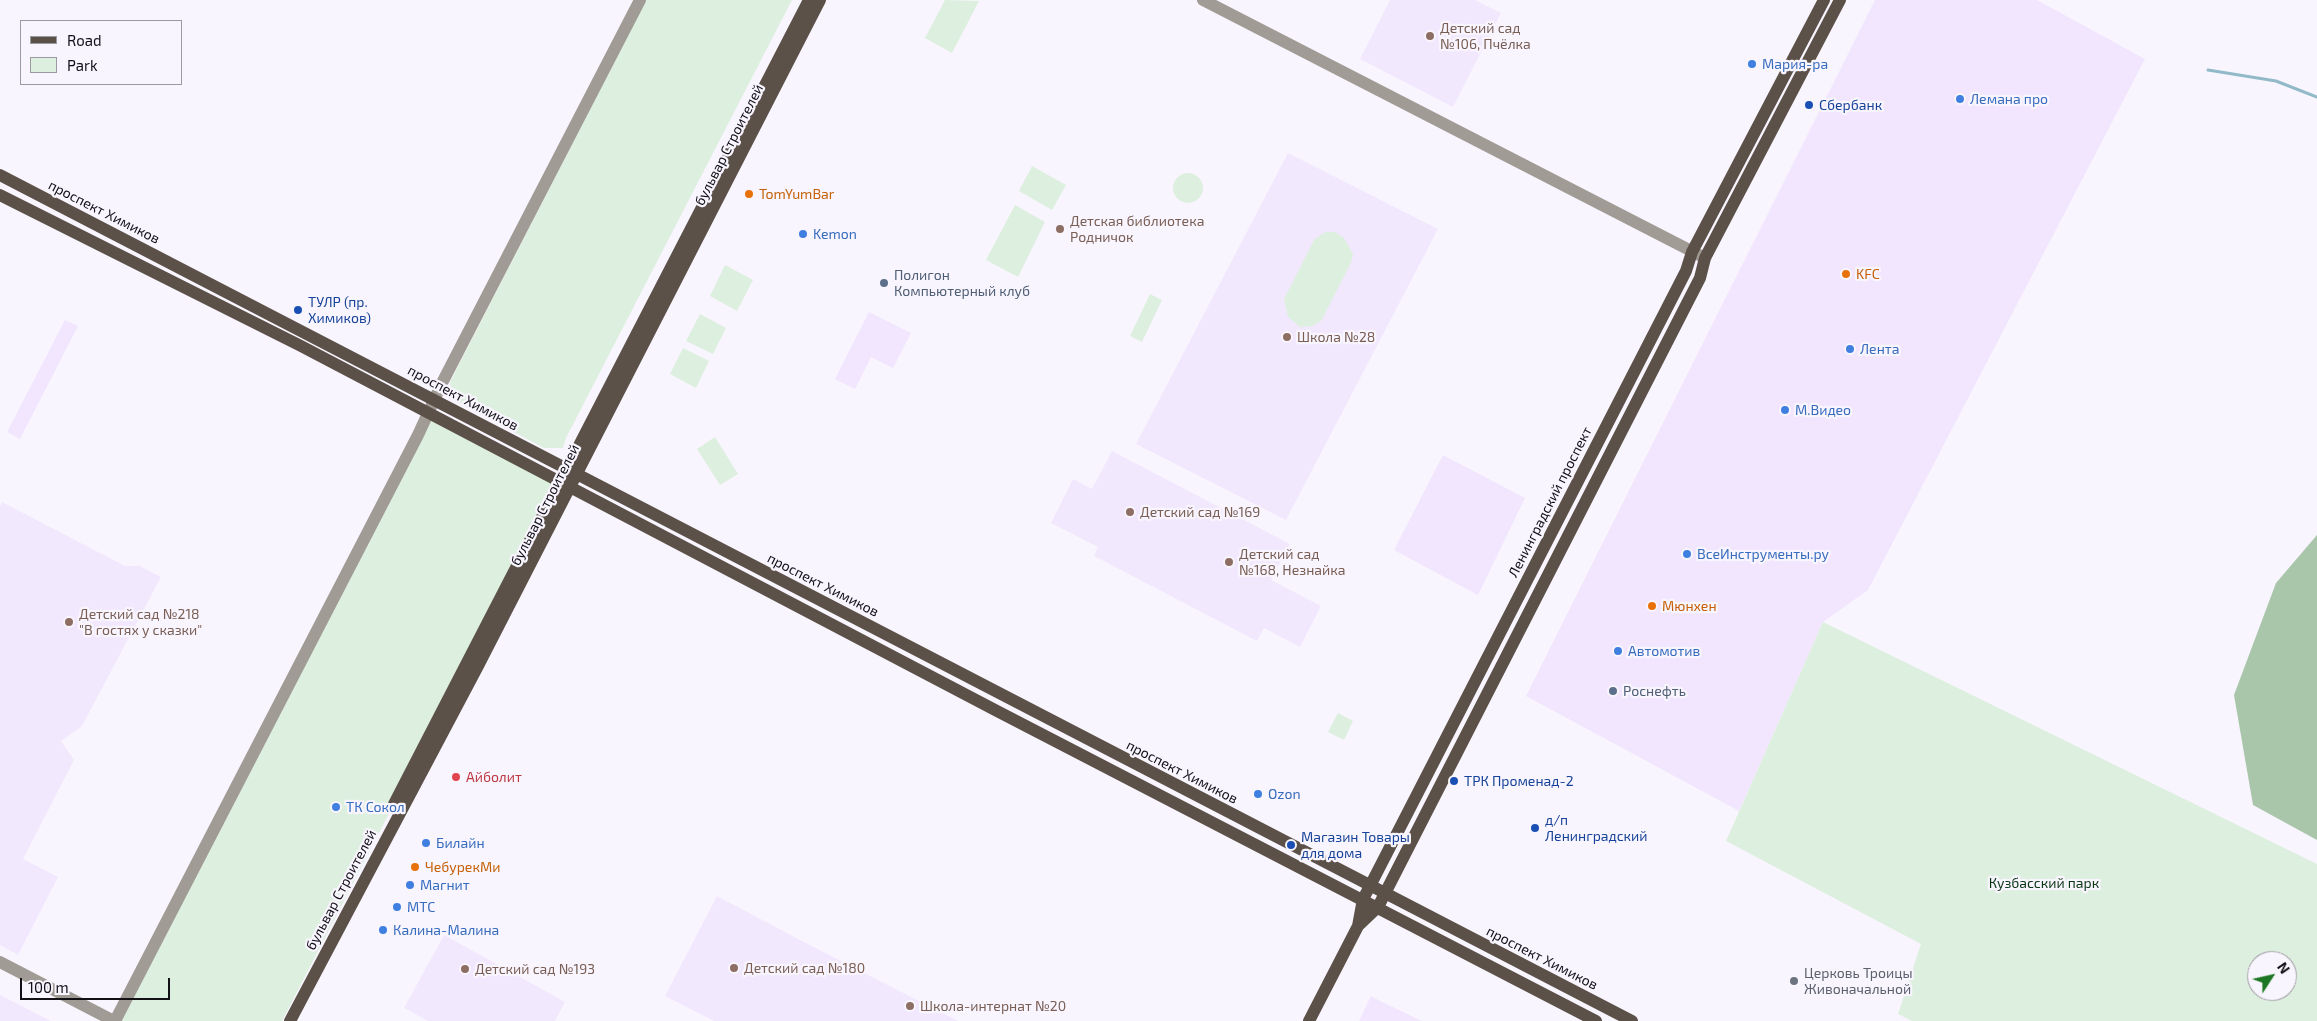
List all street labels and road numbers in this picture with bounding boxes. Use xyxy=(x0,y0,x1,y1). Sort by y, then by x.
street label: бульвар Строителей xyxy=(691,82,767,208)
street label: проспект Химиков xyxy=(45,177,163,247)
street label: проспект Химиков xyxy=(405,362,521,434)
street label: Ленинградский проспект xyxy=(1505,424,1595,580)
street label: бульвар Строителей xyxy=(507,442,583,568)
street label: проспект Химиков xyxy=(764,550,882,620)
street label: проспект Химиков xyxy=(1123,737,1241,807)
street label: бульвар Строителей xyxy=(302,827,380,953)
street label: проспект Химиков xyxy=(1483,923,1601,993)

